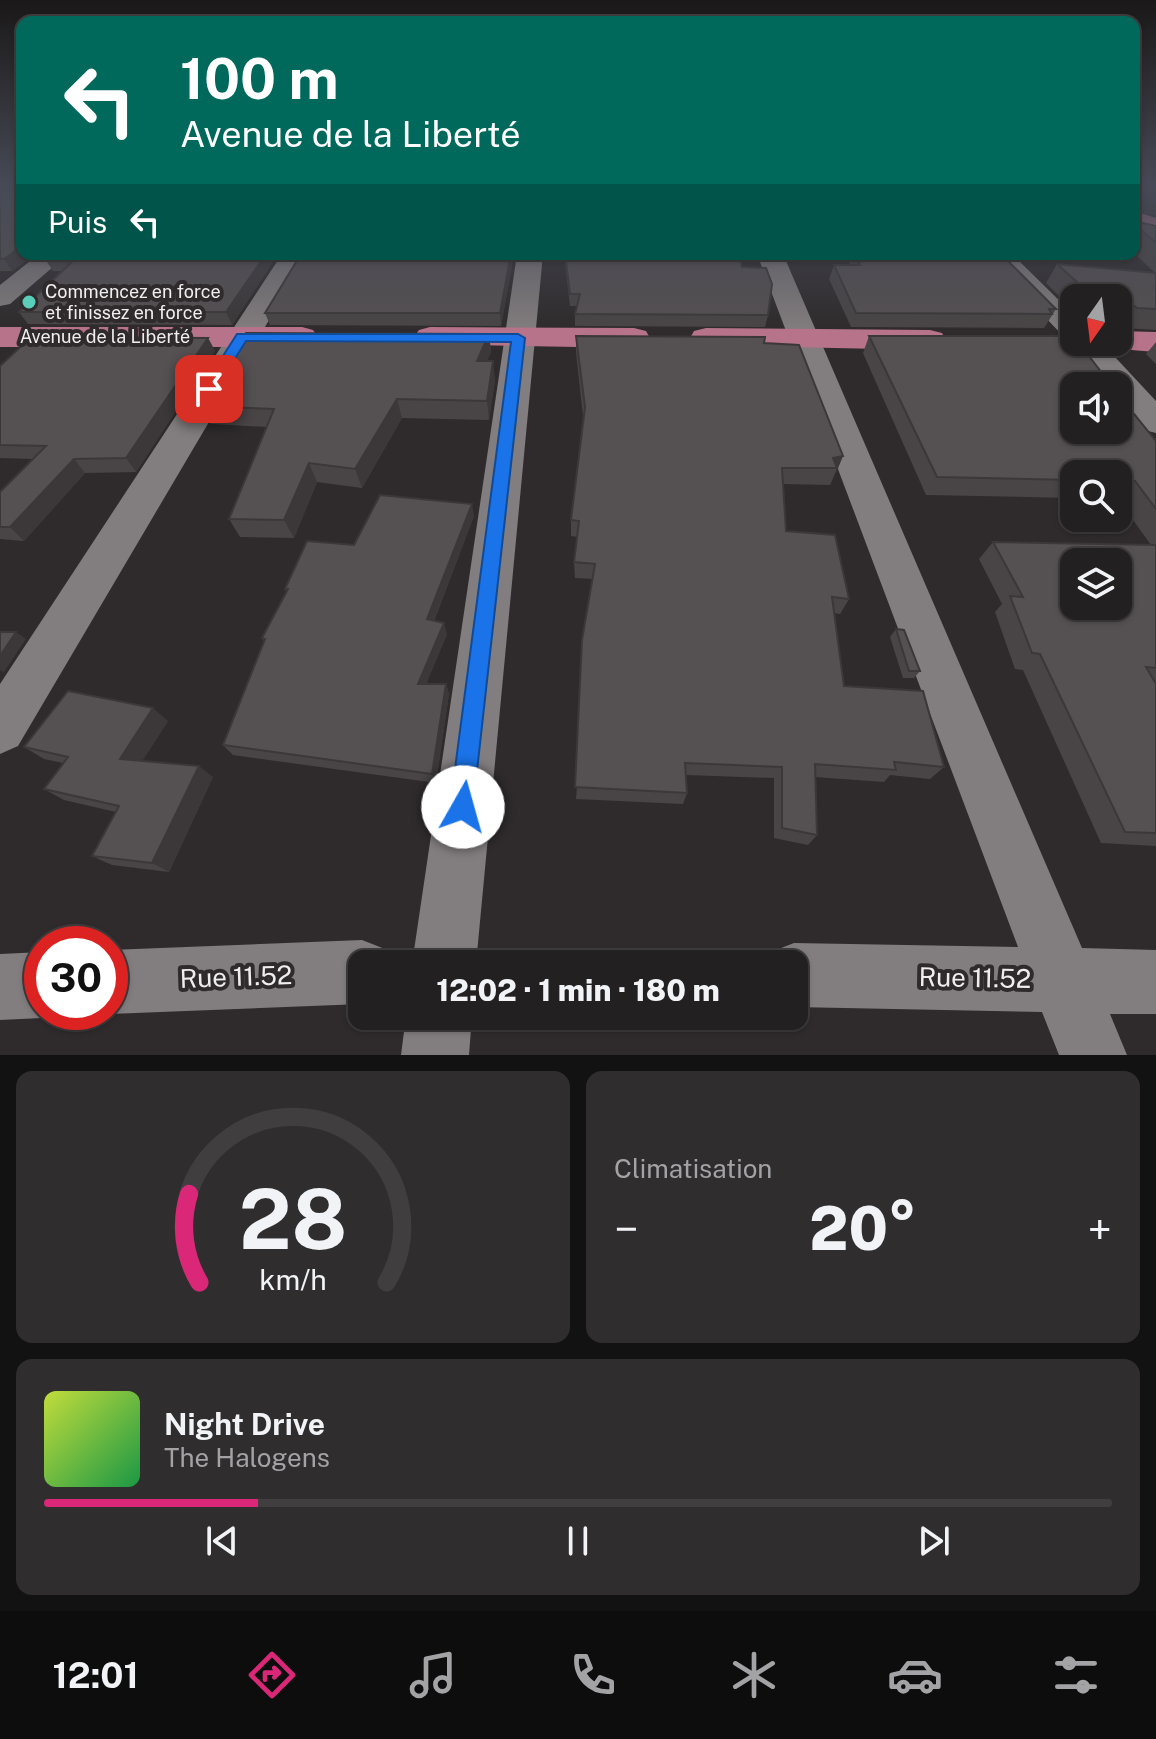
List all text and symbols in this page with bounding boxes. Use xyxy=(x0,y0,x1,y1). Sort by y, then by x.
text: 100 m xyxy=(180,46,339,112)
icon: left xyxy=(48,48,152,152)
text: Avenue de la Liberté xyxy=(180,113,521,155)
icon: left xyxy=(123,200,167,244)
text: Puis xyxy=(48,204,107,240)
place label: Commencez en force et finissez en force xyxy=(45,281,221,323)
north arrow xyxy=(1060,284,1132,356)
map controls xyxy=(1060,284,1132,620)
marker: Commencez en force et finissez en force xyxy=(20,293,38,311)
street label: Avenue de la Liberté xyxy=(20,326,190,347)
pin xyxy=(175,355,243,423)
icon: arrive xyxy=(187,367,231,411)
button: sound xyxy=(1060,372,1132,444)
button: search xyxy=(1060,460,1132,532)
button: layers xyxy=(1060,548,1132,620)
position arrow xyxy=(421,765,505,849)
speed limit sign: 30 xyxy=(24,926,128,1030)
street label: Rue 11.52 xyxy=(179,959,293,994)
street label: Rue 11.52 xyxy=(918,961,1032,994)
text: 12:02 · 1 min · 180 m xyxy=(436,972,720,1008)
text: Climatisation xyxy=(614,1153,772,1184)
text: 28 xyxy=(239,1170,347,1268)
text: 20° xyxy=(809,1193,917,1264)
text: − xyxy=(614,1203,638,1255)
text: + xyxy=(1088,1203,1112,1255)
text: km/h xyxy=(259,1263,327,1296)
text: Night Drive xyxy=(164,1406,325,1442)
text: The Halogens xyxy=(164,1442,330,1473)
icon: previous xyxy=(200,1519,244,1563)
icon: pause xyxy=(556,1519,600,1563)
icon: next xyxy=(912,1519,956,1563)
icon: directions xyxy=(244,1647,300,1703)
icon: music xyxy=(405,1647,461,1703)
icon: phone xyxy=(565,1647,621,1703)
icon: climate xyxy=(726,1647,782,1703)
icon: car xyxy=(887,1647,943,1703)
icon: filters xyxy=(1048,1647,1104,1703)
text: 12:01 xyxy=(52,1654,139,1696)

